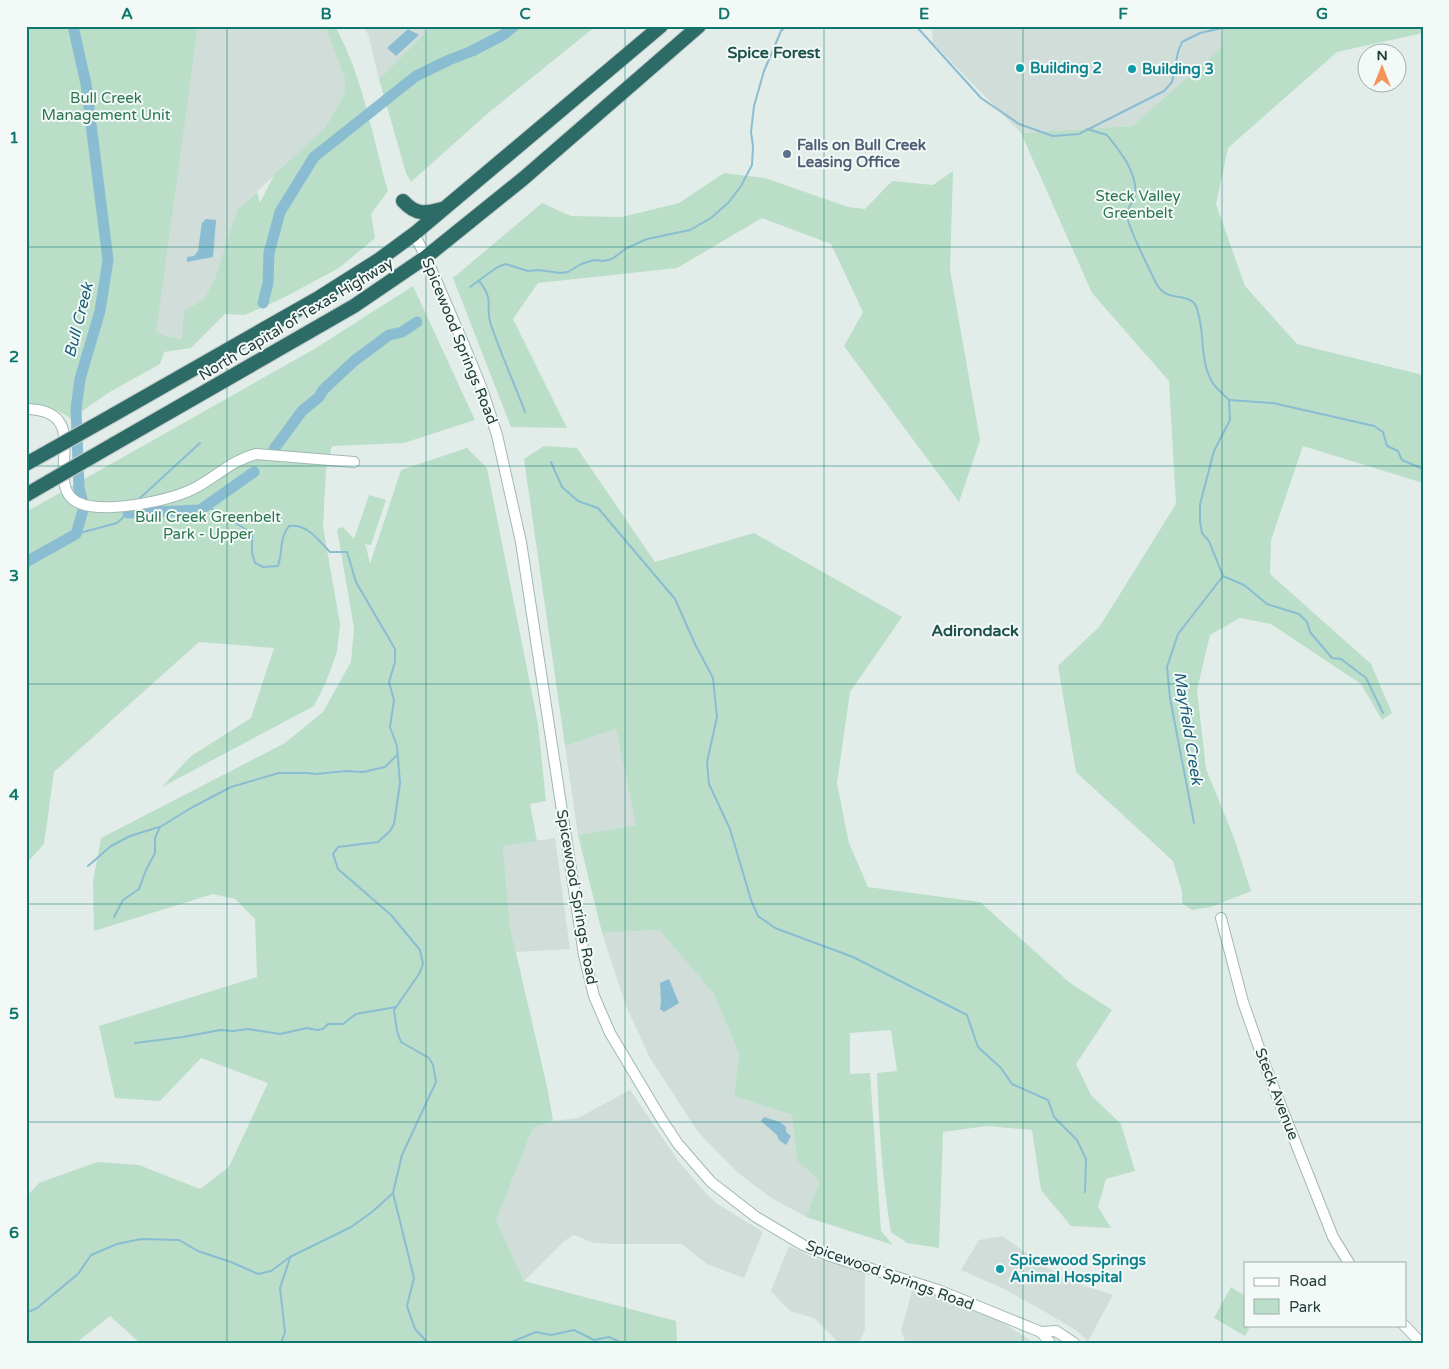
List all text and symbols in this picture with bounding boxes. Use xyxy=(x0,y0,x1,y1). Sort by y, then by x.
text: A xyxy=(121,4,133,24)
text: B xyxy=(320,4,332,24)
text: C xyxy=(519,4,531,24)
text: D xyxy=(718,4,730,24)
text: E xyxy=(919,4,929,24)
text: F xyxy=(1118,4,1128,24)
text: G xyxy=(1316,4,1328,24)
north arrow xyxy=(1356,42,1406,92)
district label: Spice Forest xyxy=(728,43,821,63)
text: N xyxy=(1376,47,1388,64)
place label: Building 2 xyxy=(1030,59,1102,78)
place label: Building 3 xyxy=(1142,60,1214,79)
marker: Building 2 xyxy=(1014,62,1026,74)
marker: Building 3 xyxy=(1126,63,1138,75)
park label: Bull Creek Management Unit xyxy=(42,89,171,124)
text: 1 xyxy=(9,128,19,148)
place label: Falls on Bull Creek Leasing Office xyxy=(797,136,926,172)
marker: Falls on Bull Creek Leasing Office xyxy=(781,148,793,160)
park label: Steck Valley Greenbelt xyxy=(1095,187,1181,222)
street label: North Capital of Texas Highway xyxy=(195,254,397,384)
street label: Spicewood Springs Road xyxy=(418,255,502,427)
water label: Bull Creek xyxy=(60,279,98,360)
text: 2 xyxy=(9,347,19,367)
park label: Bull Creek Greenbelt Park - Upper xyxy=(135,508,281,543)
text: 3 xyxy=(9,566,19,586)
district label: Adirondack xyxy=(931,621,1019,641)
water label: Mayfield Creek xyxy=(1169,670,1207,787)
text: 4 xyxy=(9,785,19,805)
street label: Spicewood Springs Road xyxy=(553,808,601,986)
text: 5 xyxy=(9,1004,19,1024)
street label: Steck Avenue xyxy=(1251,1046,1303,1142)
text: 6 xyxy=(9,1223,19,1243)
street label: Spicewood Springs Road xyxy=(804,1236,976,1314)
place label: Spicewood Springs Animal Hospital xyxy=(1010,1251,1146,1287)
legend xyxy=(1244,1262,1406,1326)
marker: Spicewood Springs Animal Hospital xyxy=(994,1263,1006,1275)
text: Road xyxy=(1289,1272,1327,1290)
text: Park xyxy=(1289,1298,1321,1316)

